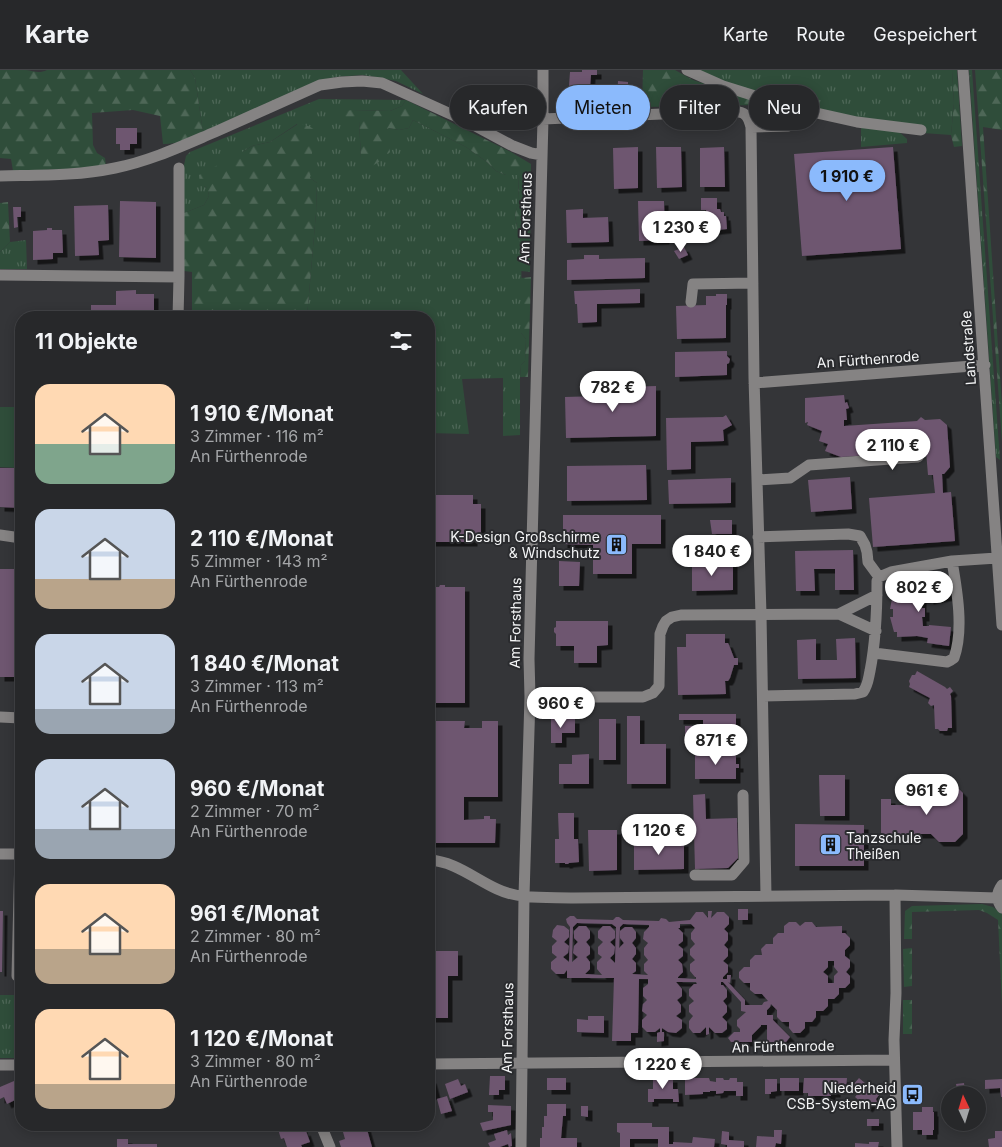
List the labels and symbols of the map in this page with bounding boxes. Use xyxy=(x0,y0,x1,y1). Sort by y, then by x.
pin: 1 910 € xyxy=(801,160,893,202)
street label: Am Forsthaus xyxy=(515,172,535,264)
pin: 1 230 € xyxy=(635,210,727,253)
street label: Landstraße xyxy=(957,310,979,386)
street label: An Fürthenrode xyxy=(816,347,920,371)
pin: 782 € xyxy=(578,370,648,413)
pin: 2 110 € xyxy=(847,428,939,471)
place label: K-Design Großschirme & Windschutz xyxy=(450,528,600,561)
building icon: K-Design Großschirme & Windschutz xyxy=(604,532,628,556)
pin: 1 840 € xyxy=(666,534,758,577)
pin: 802 € xyxy=(884,570,954,613)
street label: Am Forsthaus xyxy=(506,577,524,669)
pin: 960 € xyxy=(526,686,596,729)
pin: 871 € xyxy=(681,724,751,766)
pin: 961 € xyxy=(892,774,962,816)
pin: 1 120 € xyxy=(613,814,705,856)
place label: Tanzschule Theißen xyxy=(846,829,921,862)
building icon: Tanzschule Theißen xyxy=(818,833,842,857)
street label: Am Forsthaus xyxy=(498,982,516,1074)
street label: An Fürthenrode xyxy=(731,1037,835,1055)
pin: 1 220 € xyxy=(617,1048,709,1090)
place label: Niederheid CSB-System-AG xyxy=(786,1079,896,1112)
bus stop icon: Niederheid CSB-System-AG xyxy=(900,1083,924,1107)
north arrow xyxy=(941,1086,986,1131)

